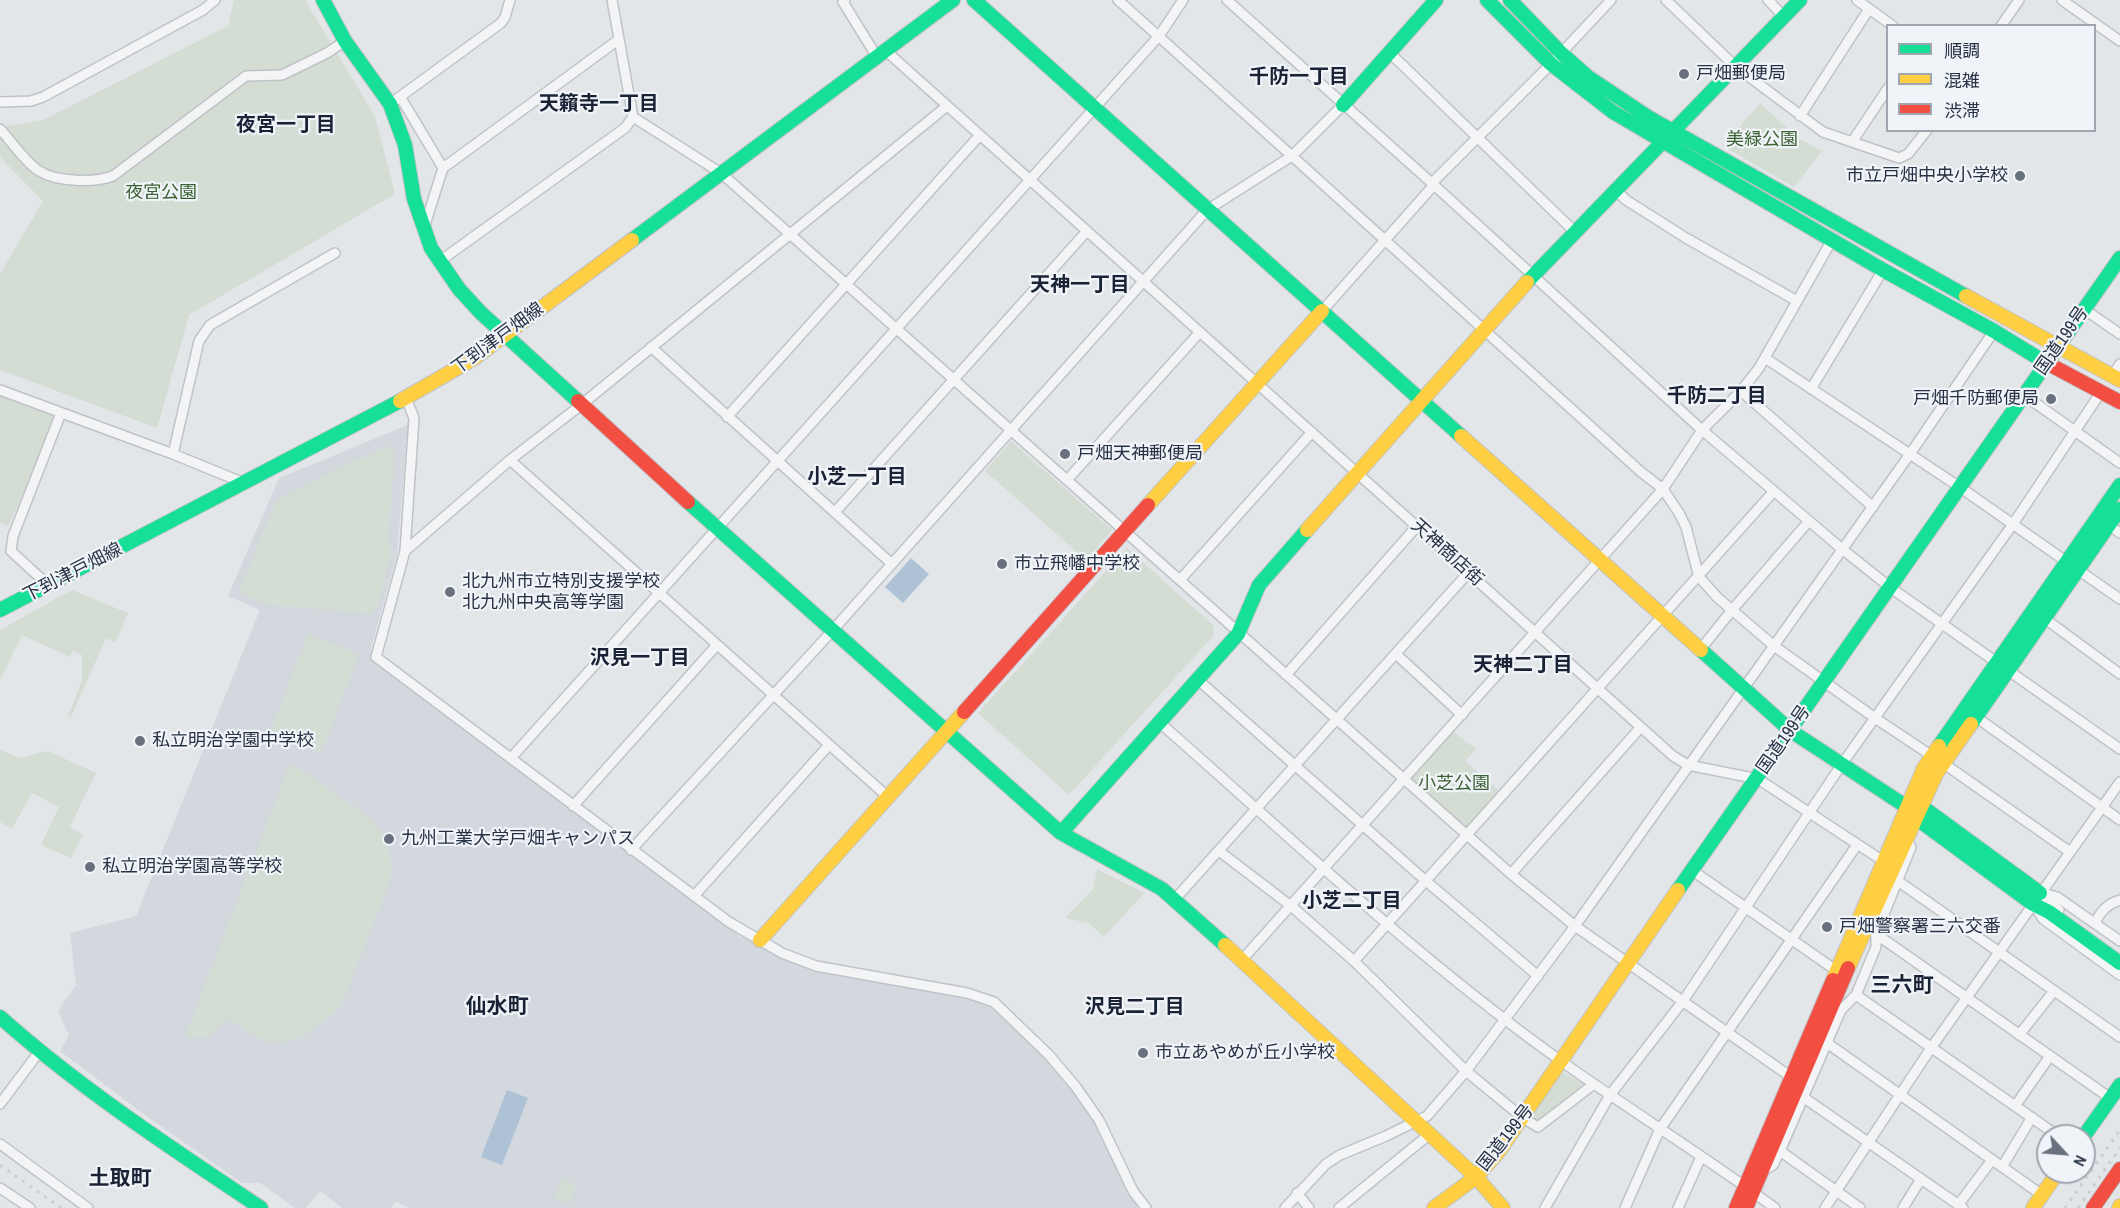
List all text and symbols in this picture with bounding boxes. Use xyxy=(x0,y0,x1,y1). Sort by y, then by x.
legend xyxy=(1886,24,2096,132)
text: 順調 xyxy=(1944,38,1980,63)
place label: 戸畑郵便局 xyxy=(1696,63,1786,85)
district label: 千防一丁目 xyxy=(1249,66,1349,90)
marker: 戸畑郵便局 xyxy=(1677,67,1691,81)
text: 混雑 xyxy=(1944,68,1980,93)
district label: 天籟寺一丁目 xyxy=(539,93,659,117)
text: 渋滞 xyxy=(1944,98,1980,123)
district label: 夜宮一丁目 xyxy=(236,114,336,138)
park label: 美緑公園 xyxy=(1726,129,1798,151)
place label: 市立戸畑中央小学校 xyxy=(1846,165,2008,187)
marker: 市立戸畑中央小学校 xyxy=(2013,169,2027,183)
park label: 夜宮公園 xyxy=(125,182,197,204)
district label: 天神一丁目 xyxy=(1030,274,1130,298)
street label: 下到津戸畑線 xyxy=(448,299,548,379)
street label: 国道199号 xyxy=(2031,303,2093,379)
district label: 千防二丁目 xyxy=(1667,385,1767,409)
place label: 戸畑千防郵便局 xyxy=(1913,388,2039,410)
marker: 戸畑千防郵便局 xyxy=(2044,392,2058,406)
place label: 戸畑天神郵便局 xyxy=(1077,443,1203,465)
marker: 戸畑天神郵便局 xyxy=(1058,447,1072,461)
district label: 小芝一丁目 xyxy=(807,466,907,490)
street label: 天神商店街 xyxy=(1406,515,1488,591)
street label: 下到津戸畑線 xyxy=(20,539,126,607)
place label: 市立飛幡中学校 xyxy=(1014,553,1140,575)
marker: 市立飛幡中学校 xyxy=(995,557,1009,571)
place label: 北九州市立特別支援学校 北九州中央高等学園 xyxy=(462,571,660,614)
marker: 北九州市立特別支援学校 北九州中央高等学園 xyxy=(443,585,457,599)
district label: 沢見一丁目 xyxy=(590,647,690,671)
district label: 天神二丁目 xyxy=(1473,654,1573,678)
street label: 国道199号 xyxy=(1753,702,1815,778)
place label: 私立明治学園中学校 xyxy=(152,730,314,752)
marker: 私立明治学園中学校 xyxy=(133,734,147,748)
park label: 小芝公園 xyxy=(1418,773,1490,795)
place label: 九州工業大学戸畑キャンパス xyxy=(401,828,635,850)
marker: 九州工業大学戸畑キャンパス xyxy=(382,832,396,846)
place label: 私立明治学園高等学校 xyxy=(102,856,282,878)
marker: 私立明治学園高等学校 xyxy=(83,860,97,874)
district label: 小芝二丁目 xyxy=(1302,890,1402,914)
place label: 戸畑警察署三六交番 xyxy=(1839,916,2001,938)
marker: 戸畑警察署三六交番 xyxy=(1820,920,1834,934)
district label: 三六町 xyxy=(1871,973,1933,999)
district label: 仙水町 xyxy=(466,994,528,1020)
district label: 沢見二丁目 xyxy=(1085,996,1185,1020)
place label: 市立あやめが丘小学校 xyxy=(1155,1042,1335,1064)
marker: 市立あやめが丘小学校 xyxy=(1136,1046,1150,1060)
street label: 国道199号 xyxy=(1473,1100,1539,1176)
north arrow xyxy=(2036,1124,2096,1184)
text: N xyxy=(2068,1152,2092,1170)
district label: 土取町 xyxy=(89,1166,151,1192)

